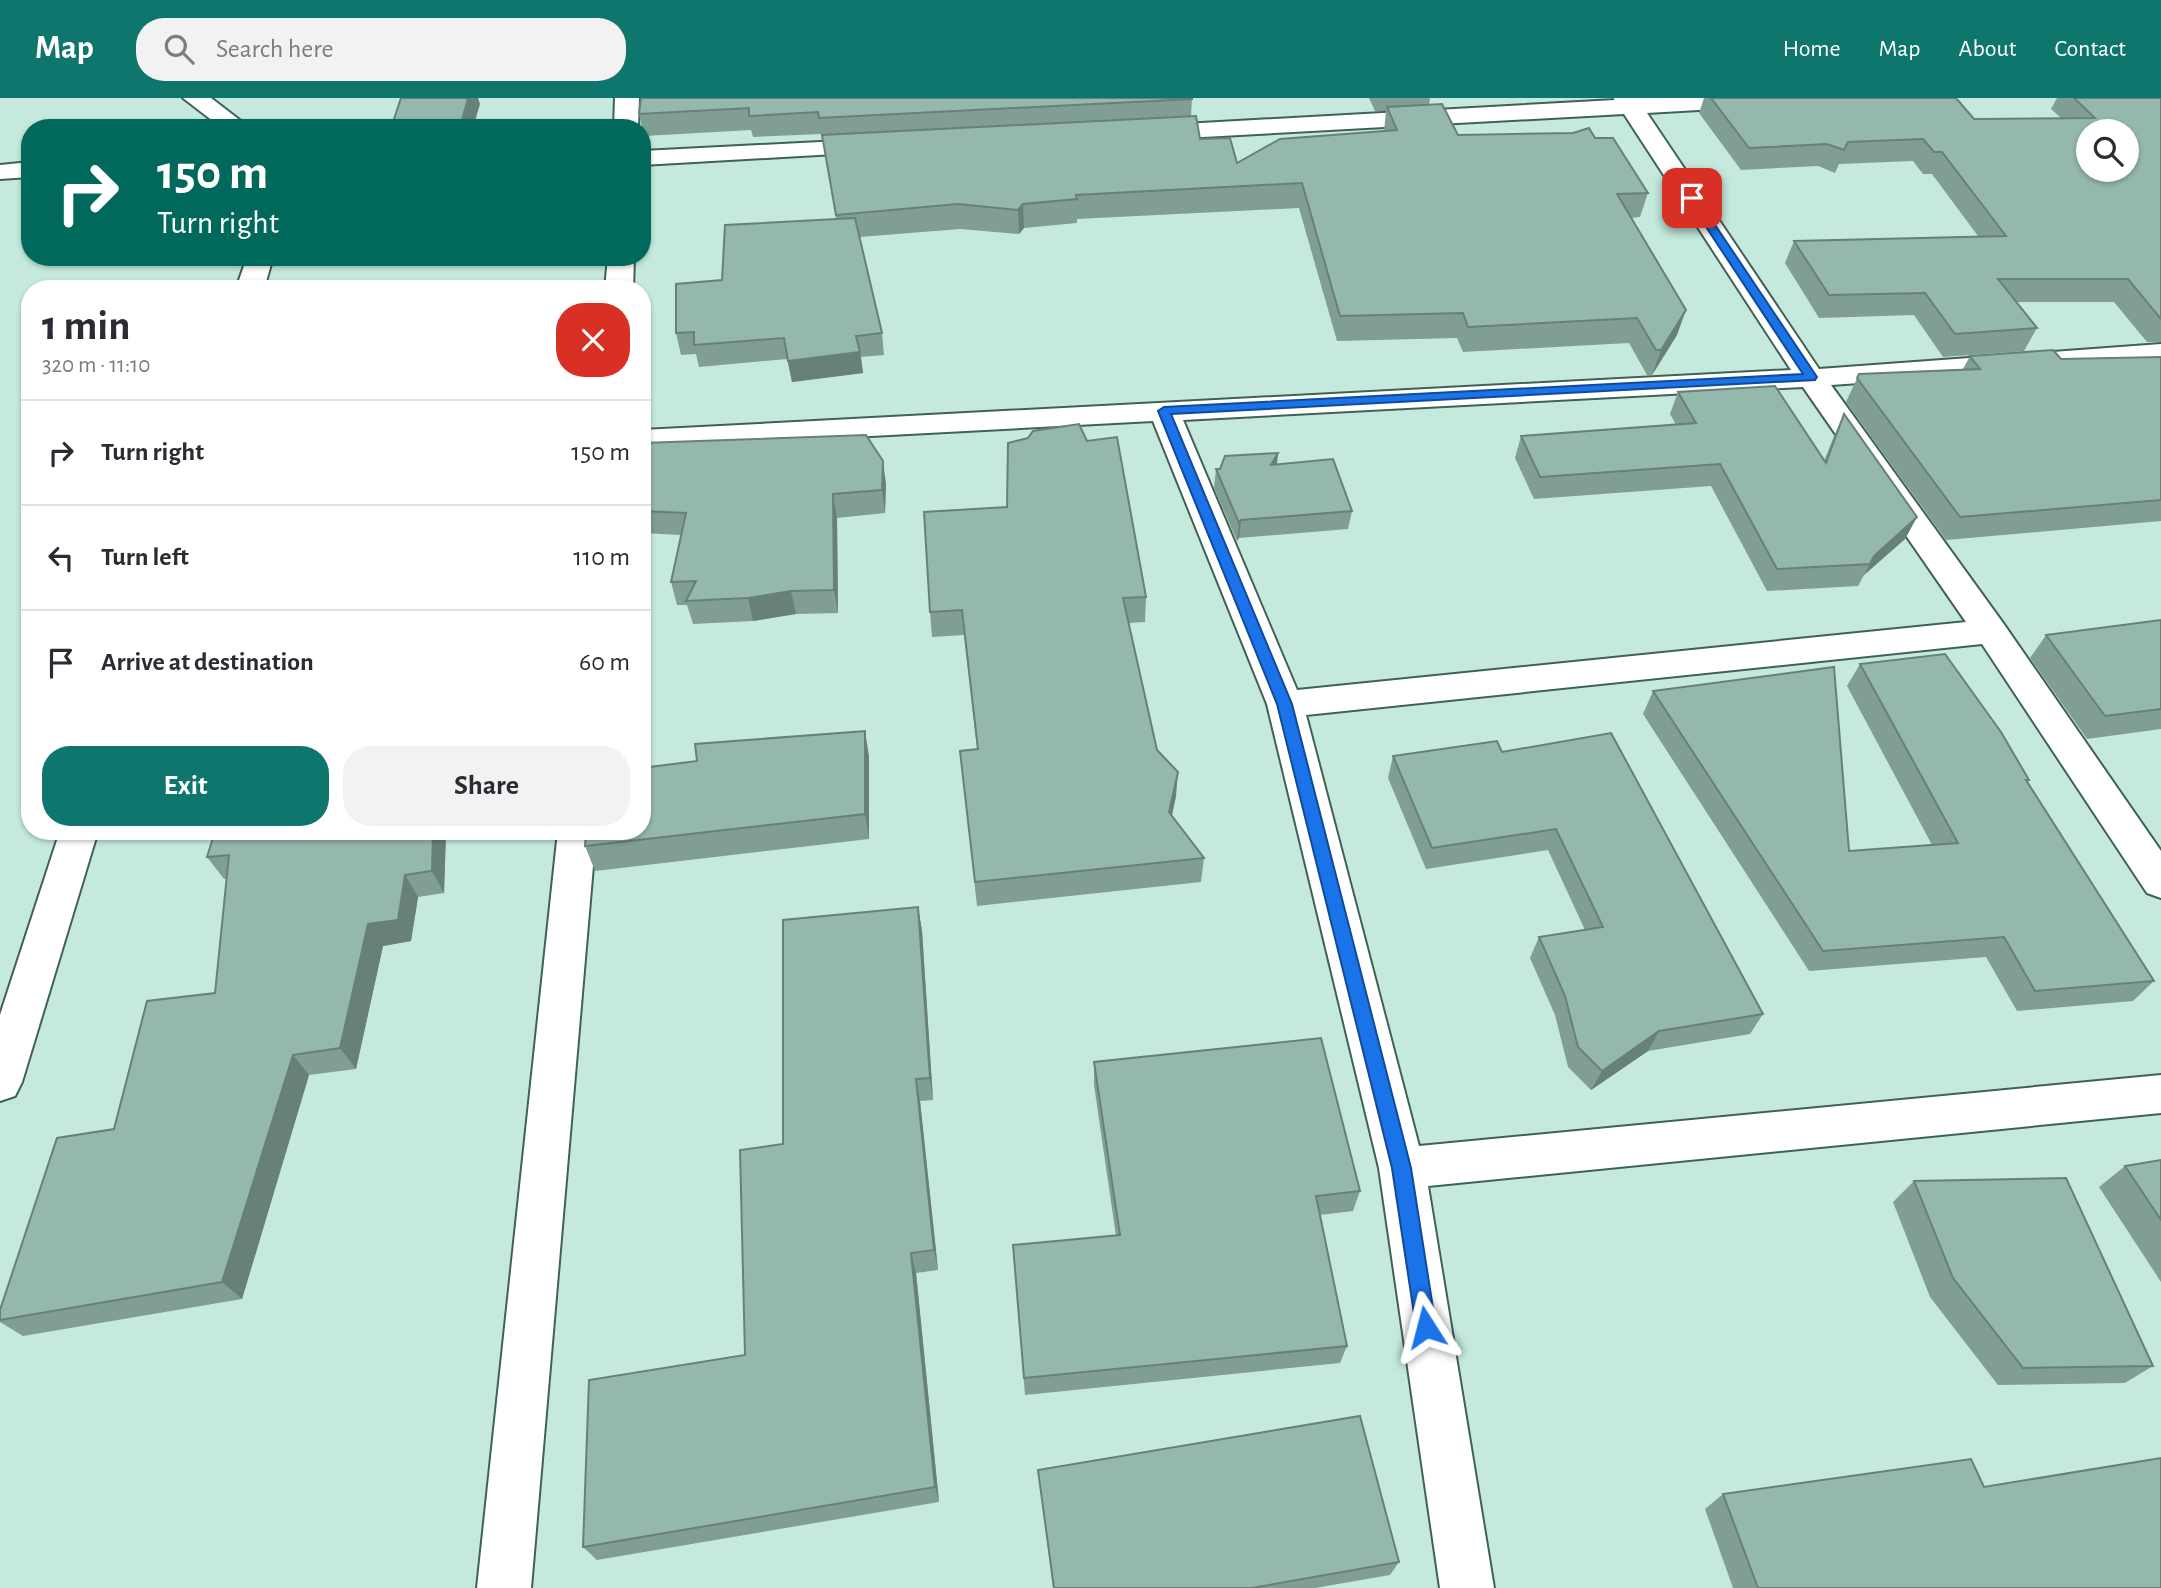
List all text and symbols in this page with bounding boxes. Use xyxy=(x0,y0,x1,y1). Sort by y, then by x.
search box xyxy=(136,18,626,81)
icon: search xyxy=(160,30,198,68)
text: Map xyxy=(35,32,94,65)
text: Search here xyxy=(216,36,334,62)
text: Home xyxy=(1783,37,1841,61)
text: Map xyxy=(1879,37,1921,61)
text: About xyxy=(1959,37,2016,61)
text: Contact xyxy=(2054,37,2126,61)
map controls xyxy=(2076,119,2139,182)
button: search xyxy=(2076,119,2139,182)
icon: right xyxy=(42,147,133,238)
text: 150 m xyxy=(157,149,268,198)
pin xyxy=(1662,168,1722,228)
icon: arrive xyxy=(1673,179,1711,217)
text: Turn right xyxy=(157,207,279,239)
button: close xyxy=(556,303,630,377)
text: 1 min xyxy=(42,305,131,347)
text: 320 m · 11:10 xyxy=(42,354,150,377)
icon: right xyxy=(42,434,80,472)
text: Turn right xyxy=(101,439,204,465)
text: 150 m xyxy=(571,439,630,465)
icon: left xyxy=(42,539,80,577)
text: Turn left xyxy=(101,544,189,570)
text: 110 m xyxy=(573,544,630,570)
icon: arrive xyxy=(42,644,80,682)
text: Arrive at destination xyxy=(101,649,314,675)
text: 60 m xyxy=(579,649,630,675)
button: Exit xyxy=(42,746,329,826)
button: Share xyxy=(343,746,630,826)
position arrow xyxy=(1389,1290,1463,1364)

